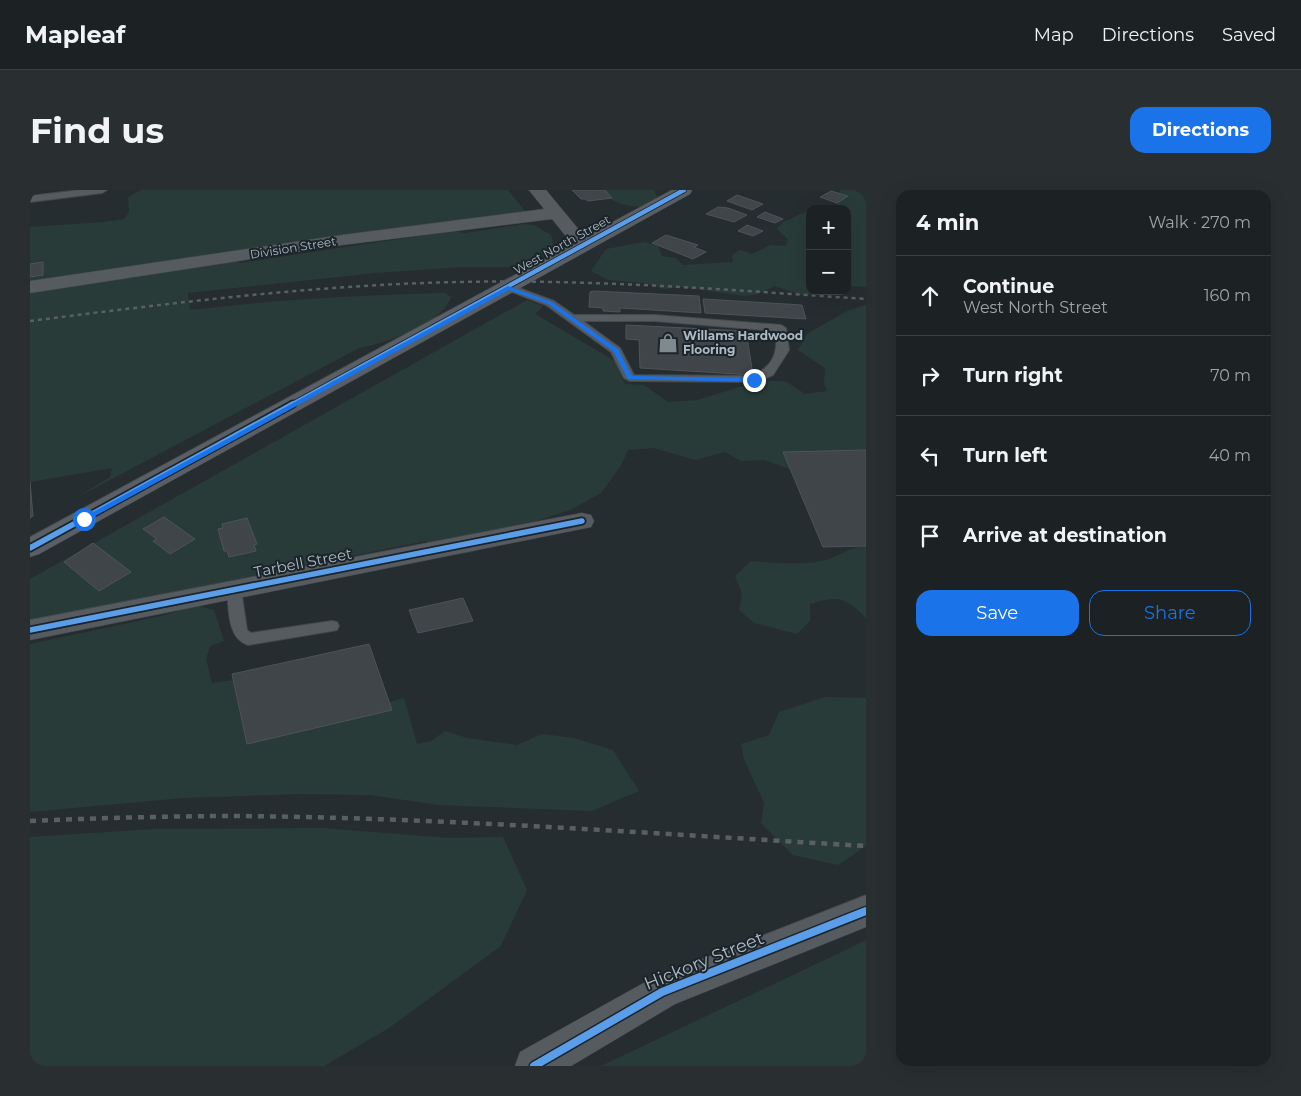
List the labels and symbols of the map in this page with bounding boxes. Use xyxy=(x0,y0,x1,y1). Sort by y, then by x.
street label: West North Street xyxy=(511,212,613,277)
street label: Division Street xyxy=(249,233,337,262)
place label: Willams Hardwood Flooring xyxy=(683,328,803,357)
shop icon: Willams Hardwood Flooring xyxy=(657,332,679,354)
route end xyxy=(743,369,766,392)
route start xyxy=(73,508,96,531)
street label: Tarbell Street xyxy=(252,544,354,581)
street label: Hickory Street xyxy=(641,927,767,995)

